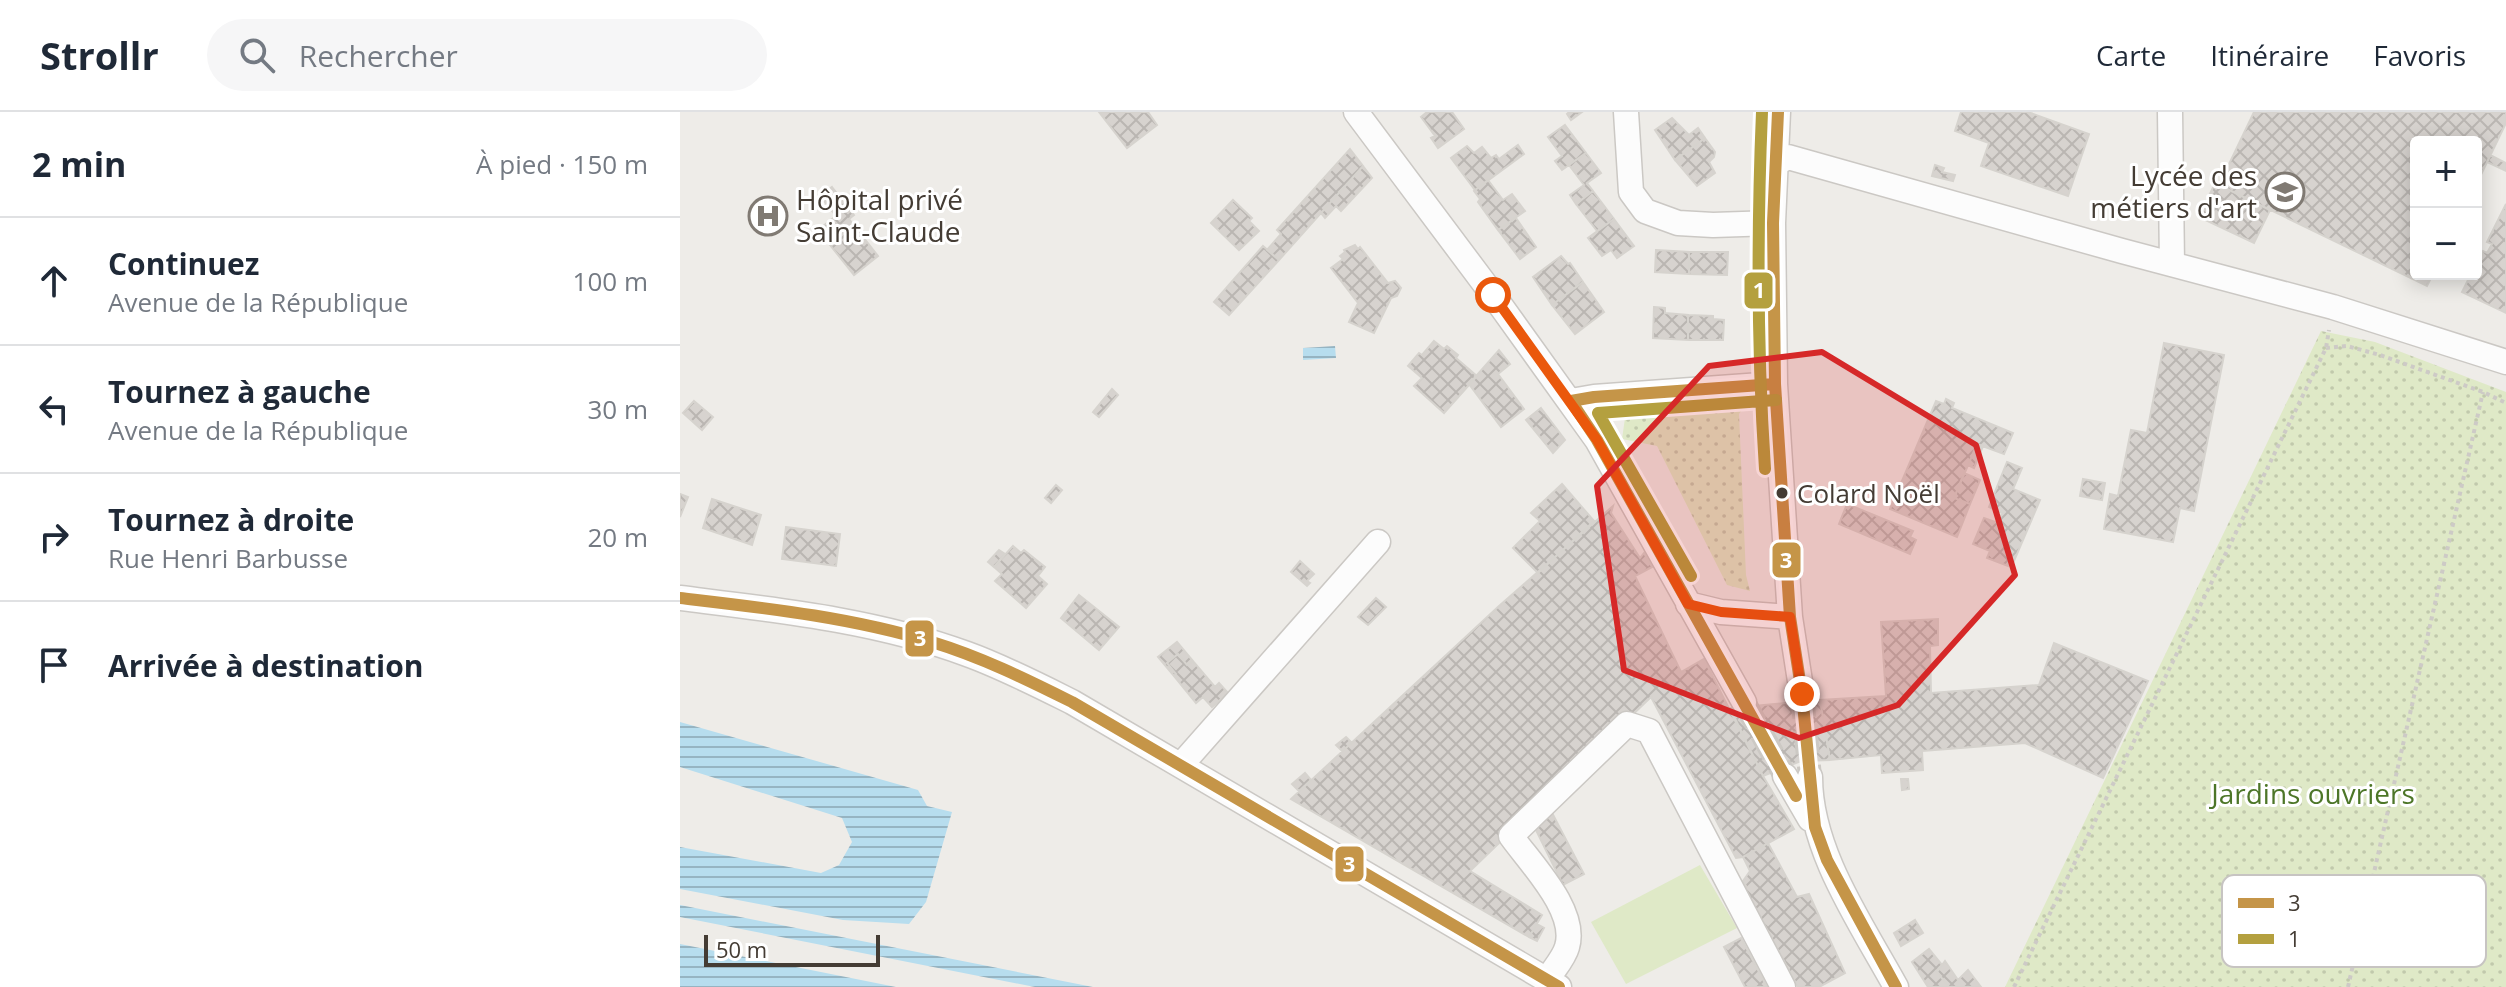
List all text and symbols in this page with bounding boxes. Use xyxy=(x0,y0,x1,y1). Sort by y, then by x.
search box xyxy=(207,19,767,91)
text: Strollr xyxy=(40,29,159,81)
icon: search xyxy=(235,33,279,77)
text: Rechercher xyxy=(299,35,458,76)
text: Carte xyxy=(2096,36,2166,74)
text: Itinéraire xyxy=(2210,36,2329,74)
text: Favoris xyxy=(2373,36,2466,74)
map controls xyxy=(2410,136,2482,280)
button: + xyxy=(2410,136,2482,208)
text: 2 min xyxy=(32,141,126,187)
text: À pied · 150 m xyxy=(476,146,648,182)
place label: Lycée des métiers d'art xyxy=(2090,156,2257,226)
school or university icon: Lycée des métiers d'art xyxy=(2264,171,2306,213)
place label: Hôpital privé Saint-Claude xyxy=(796,180,963,250)
hospital icon: Hôpital privé Saint-Claude xyxy=(747,195,789,237)
button: − xyxy=(2410,208,2482,280)
text: Continuez xyxy=(108,243,259,284)
icon: ahead xyxy=(32,259,76,303)
text: 100 m xyxy=(573,263,648,299)
line badge: 1 xyxy=(1743,271,1774,310)
text: 1 xyxy=(1753,274,1765,304)
route start xyxy=(1475,277,1511,313)
text: Avenue de la République xyxy=(108,284,408,320)
text: Tournez à gauche xyxy=(108,371,371,412)
icon: left xyxy=(32,387,76,431)
text: 30 m xyxy=(587,391,648,427)
text: Avenue de la République xyxy=(108,412,408,448)
place label: Colard Noël xyxy=(1797,475,1940,511)
marker: Colard Noël xyxy=(1774,485,1790,501)
text: Tournez à droite xyxy=(108,499,354,540)
icon: right xyxy=(32,515,76,559)
text: 20 m xyxy=(587,519,648,555)
text: Rue Henri Barbusse xyxy=(108,540,348,576)
line badge: 3 xyxy=(1771,541,1802,579)
text: 3 xyxy=(1780,544,1792,574)
line badge: 3 xyxy=(904,619,935,658)
text: 3 xyxy=(914,622,926,652)
icon: arrive xyxy=(32,643,76,687)
text: Arrivée à destination xyxy=(108,645,423,686)
route end xyxy=(1784,676,1820,712)
park label: Jardins ouvriers xyxy=(2208,774,2415,812)
line badge: 3 xyxy=(1334,845,1365,883)
text: 3 xyxy=(1343,848,1355,878)
legend xyxy=(2222,875,2486,967)
text: 3 xyxy=(2288,887,2301,917)
text: 1 xyxy=(2288,923,2301,953)
scale bar xyxy=(704,931,880,967)
text: 50 m xyxy=(716,934,767,964)

